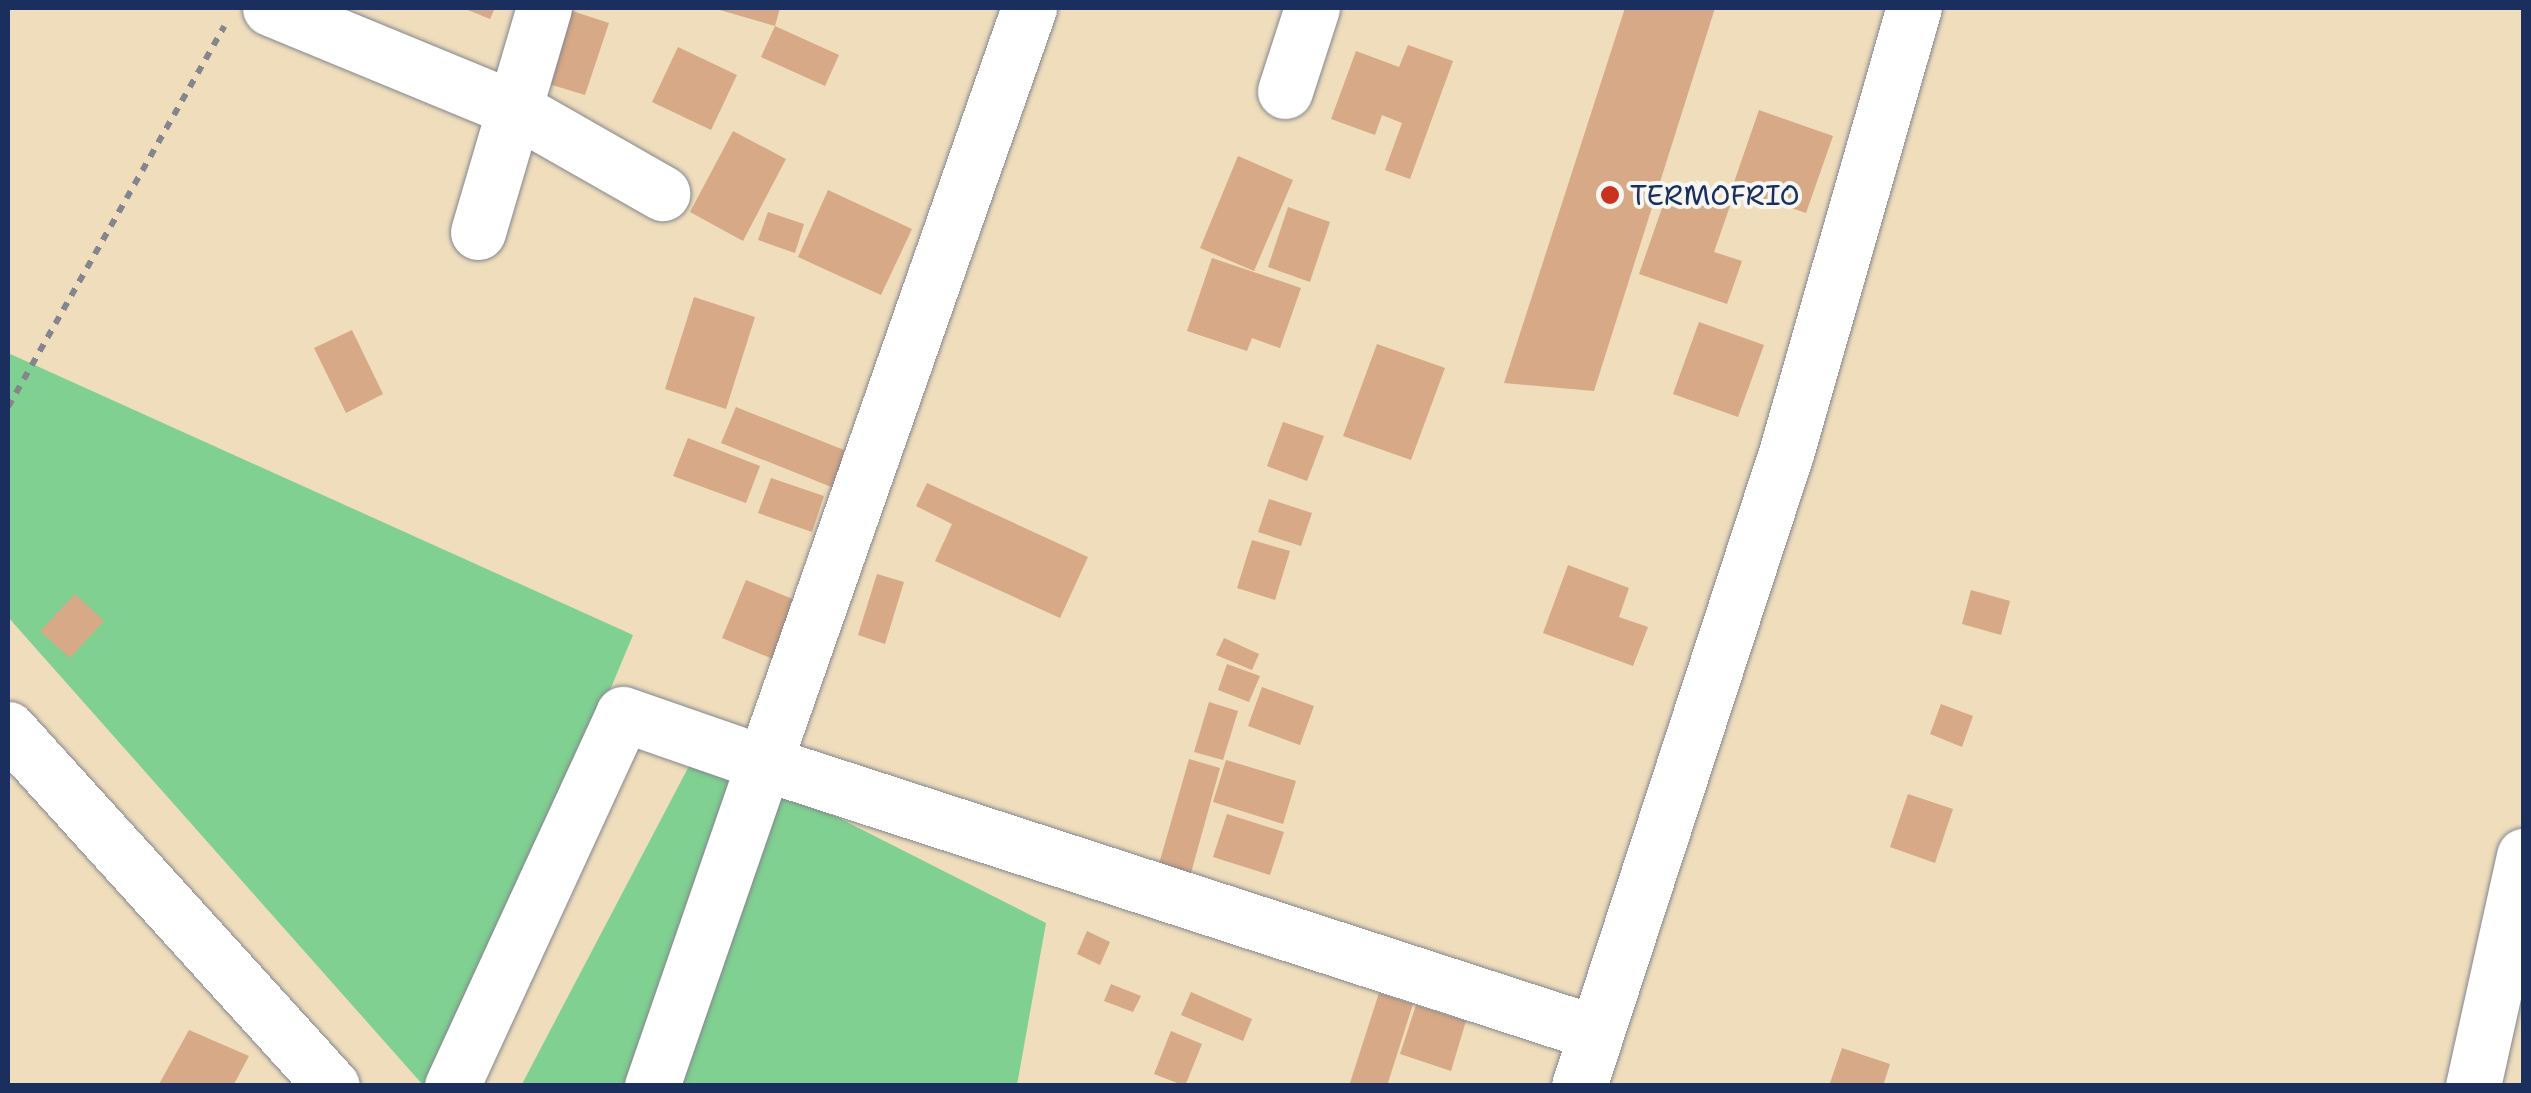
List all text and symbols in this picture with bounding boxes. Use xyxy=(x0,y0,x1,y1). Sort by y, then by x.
place label: TERMOFRIO xyxy=(1630,178,1800,212)
marker: TERMOFRIO xyxy=(1599,184,1621,206)

